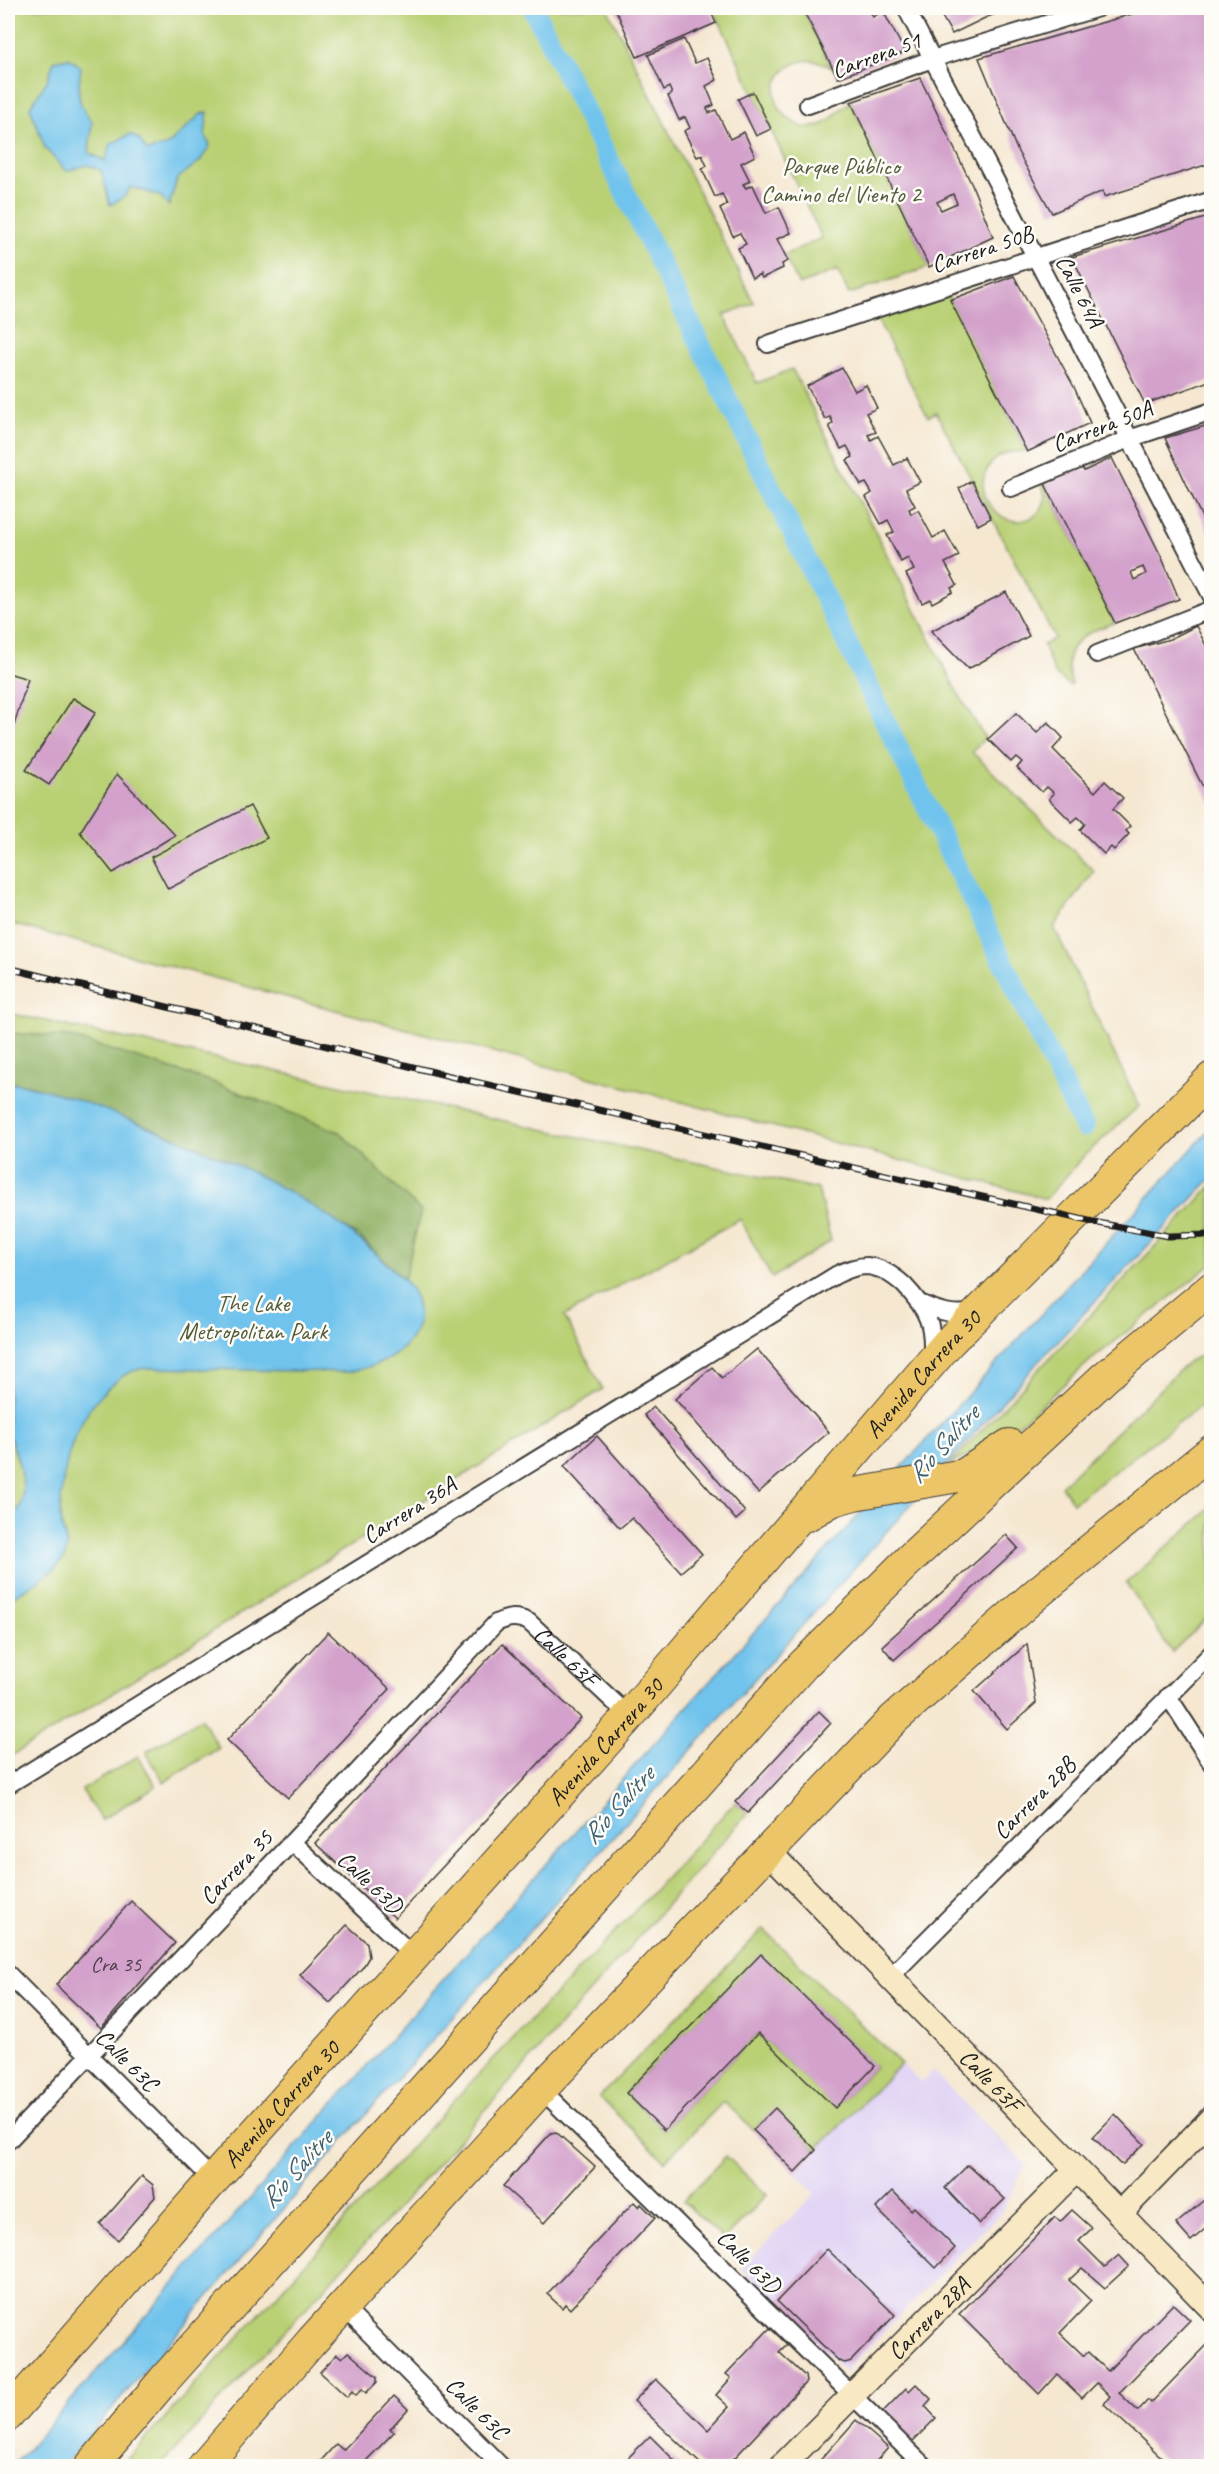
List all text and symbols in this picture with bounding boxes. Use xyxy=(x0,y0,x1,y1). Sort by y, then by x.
street label: Carrera 51 xyxy=(827,25,926,85)
park label: Parque Público Camino del Viento 2 xyxy=(761,151,923,209)
street label: Carrera 50B xyxy=(927,218,1038,280)
street label: Calle 64A xyxy=(1049,250,1111,333)
street label: Carrera 50A xyxy=(1048,393,1157,459)
park label: The Lake Metropolitan Park xyxy=(179,1288,329,1346)
street label: Avenida Carrera 30 xyxy=(858,1302,989,1444)
water label: Río Salitre xyxy=(900,1395,989,1490)
street label: Carrera 36A xyxy=(357,1469,462,1551)
street label: Calle 63F xyxy=(527,1619,607,1697)
street label: Avenida Carrera 30 xyxy=(541,1670,671,1812)
street label: Carrera 28B xyxy=(986,1749,1083,1846)
water label: Río Salitre xyxy=(575,1756,664,1851)
street label: Carrera 35 xyxy=(193,1822,280,1911)
street label: Calle 63D xyxy=(331,1844,411,1921)
house number: Cra 35 xyxy=(91,1951,143,1977)
street label: Calle 63C xyxy=(89,2022,167,2100)
street label: Avenida Carrera 30 xyxy=(216,2032,348,2174)
street label: Calle 63F xyxy=(953,2043,1031,2122)
water label: Río Salitre xyxy=(253,2120,342,2215)
street label: Calle 63D xyxy=(710,2222,789,2301)
street label: Carrera 28A xyxy=(881,2270,977,2366)
street label: Calle 63C xyxy=(439,2370,517,2448)

